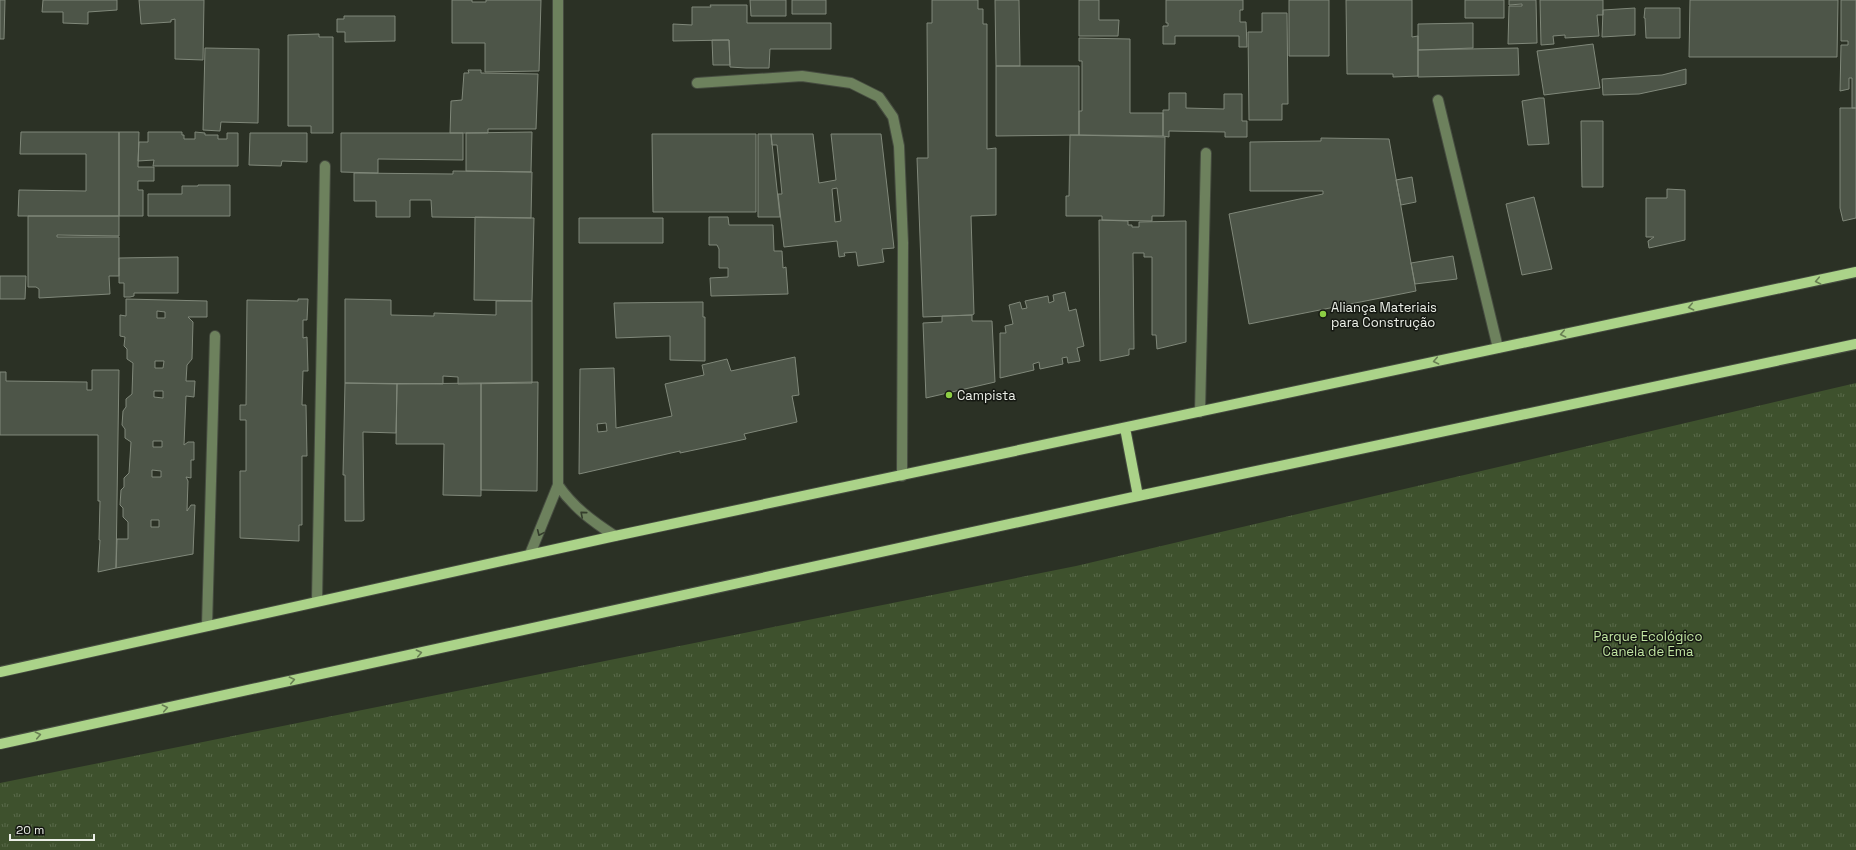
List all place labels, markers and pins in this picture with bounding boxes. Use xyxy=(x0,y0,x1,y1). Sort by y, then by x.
place label: Aliança Materiais para Construção xyxy=(1331,299,1437,331)
marker: Aliança Materiais para Construção xyxy=(1318,309,1328,319)
place label: Campista xyxy=(957,387,1016,404)
marker: Campista xyxy=(944,390,954,400)

